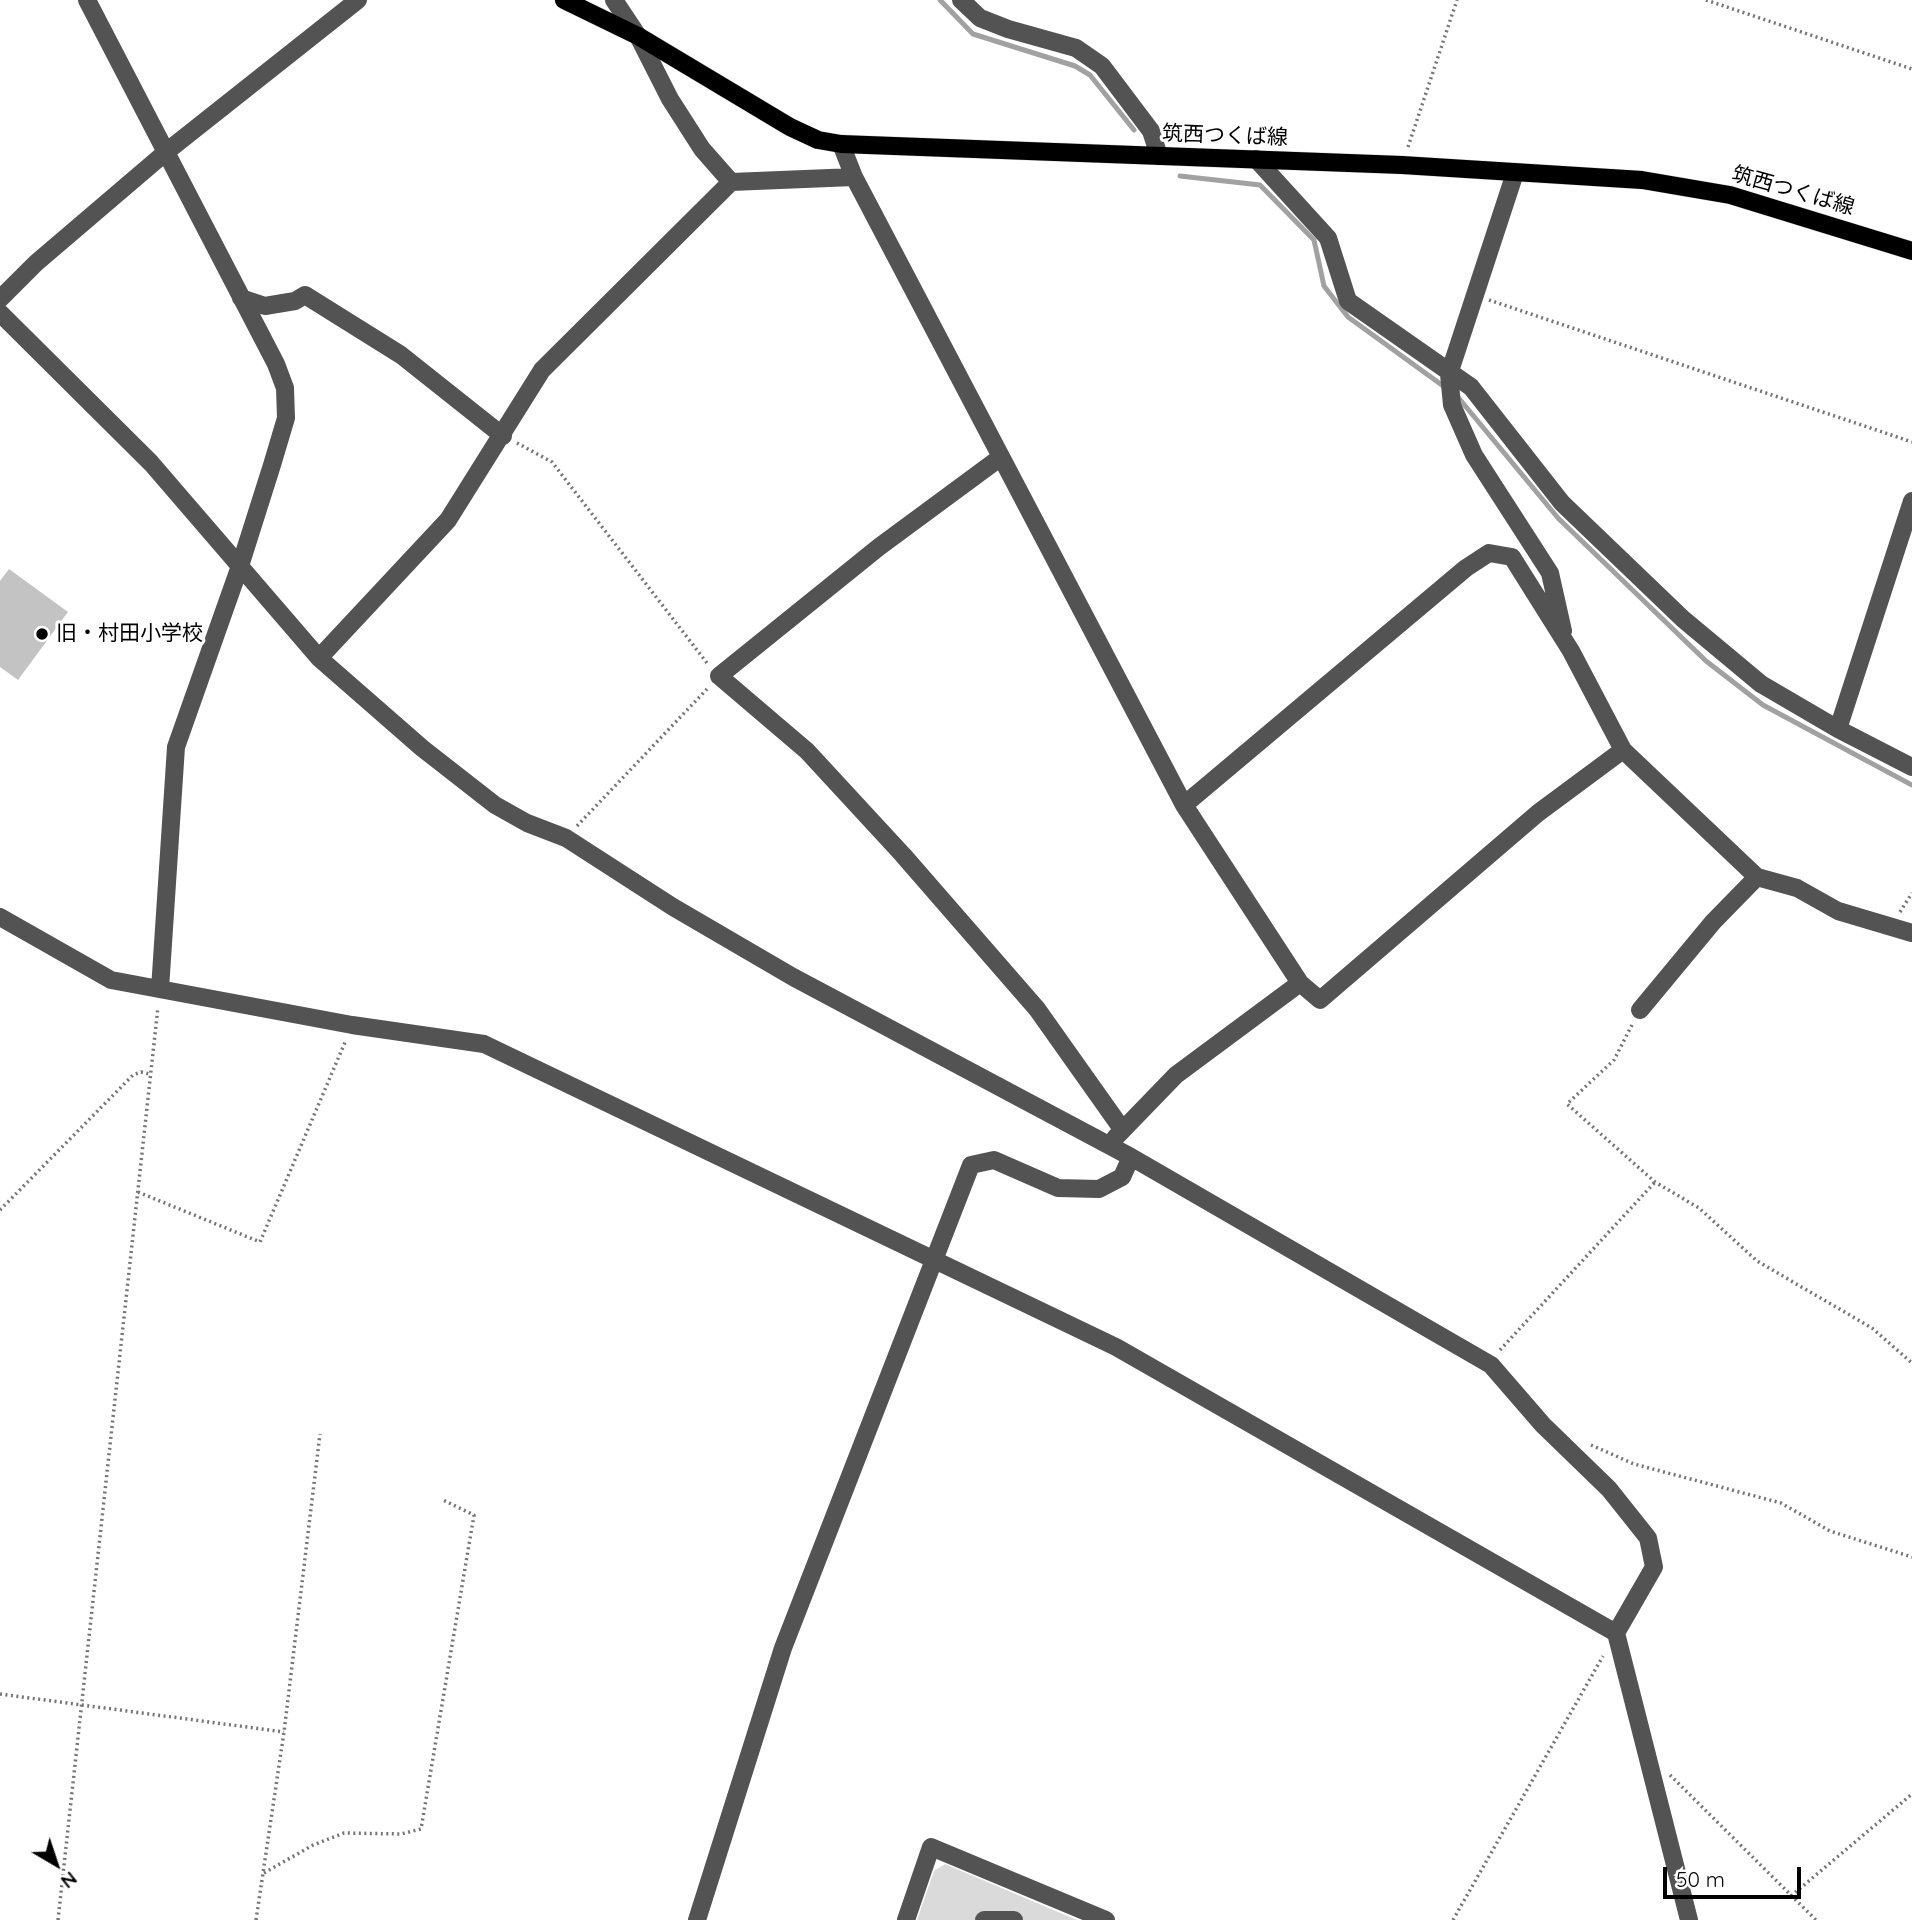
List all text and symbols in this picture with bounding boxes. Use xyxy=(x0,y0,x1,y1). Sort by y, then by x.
street label: 筑西つくば線 xyxy=(1162,121,1288,151)
street label: 筑西つくば線 xyxy=(1729,162,1857,220)
place label: 旧・村田小学校 xyxy=(56,621,203,647)
marker: 旧・村田小学校 xyxy=(34,626,50,642)
north arrow xyxy=(21,1829,91,1899)
scale bar xyxy=(1667,1854,1805,1898)
text: 50 m xyxy=(1676,1866,1725,1892)
text: N xyxy=(56,1867,82,1894)

